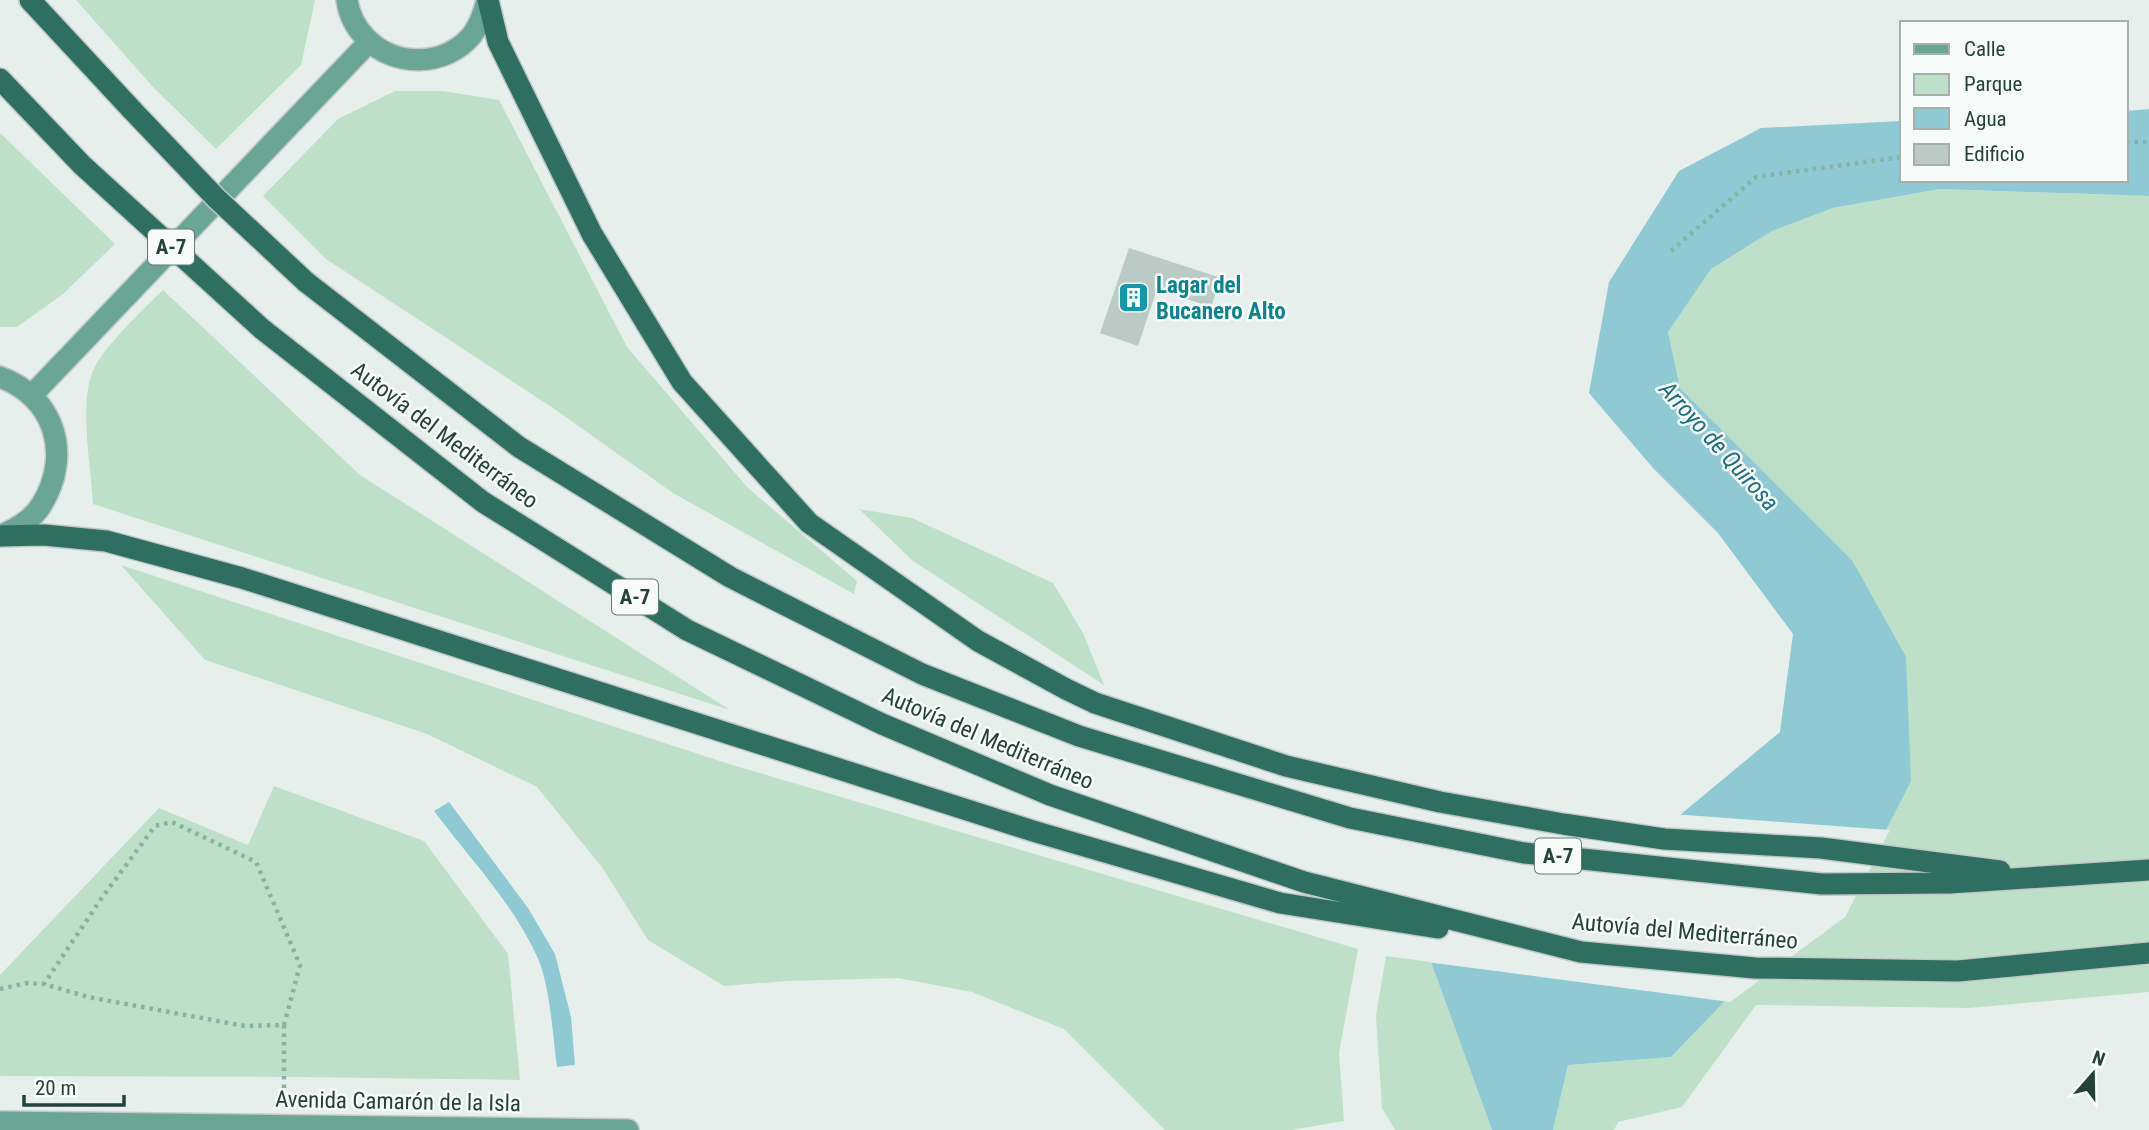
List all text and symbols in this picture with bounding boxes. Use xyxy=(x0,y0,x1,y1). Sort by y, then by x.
legend xyxy=(1900,21,2128,182)
text: Calle xyxy=(1964,37,2006,61)
text: Parque xyxy=(1964,72,2022,96)
text: Agua xyxy=(1964,107,2007,131)
text: Edificio xyxy=(1964,142,2025,166)
road number: A-7 xyxy=(148,230,194,264)
place label: Lagar del Bucanero Alto xyxy=(1156,272,1286,325)
building icon: Lagar del Bucanero Alto xyxy=(1116,281,1150,315)
street label: Autovía del Mediterráneo xyxy=(346,356,543,514)
water label: Arroyo de Quirosa xyxy=(1653,375,1784,516)
road number: A-7 xyxy=(612,580,658,614)
street label: Autovía del Mediterráneo xyxy=(878,682,1098,795)
road number: A-7 xyxy=(1535,838,1581,874)
street label: Autovía del Mediterráneo xyxy=(1571,908,1799,955)
north arrow xyxy=(2058,1039,2128,1109)
text: N xyxy=(2089,1046,2108,1071)
scale bar xyxy=(24,1064,124,1108)
text: 20 m xyxy=(35,1076,76,1100)
street label: Avenida Camarón de la Isla xyxy=(275,1086,521,1117)

